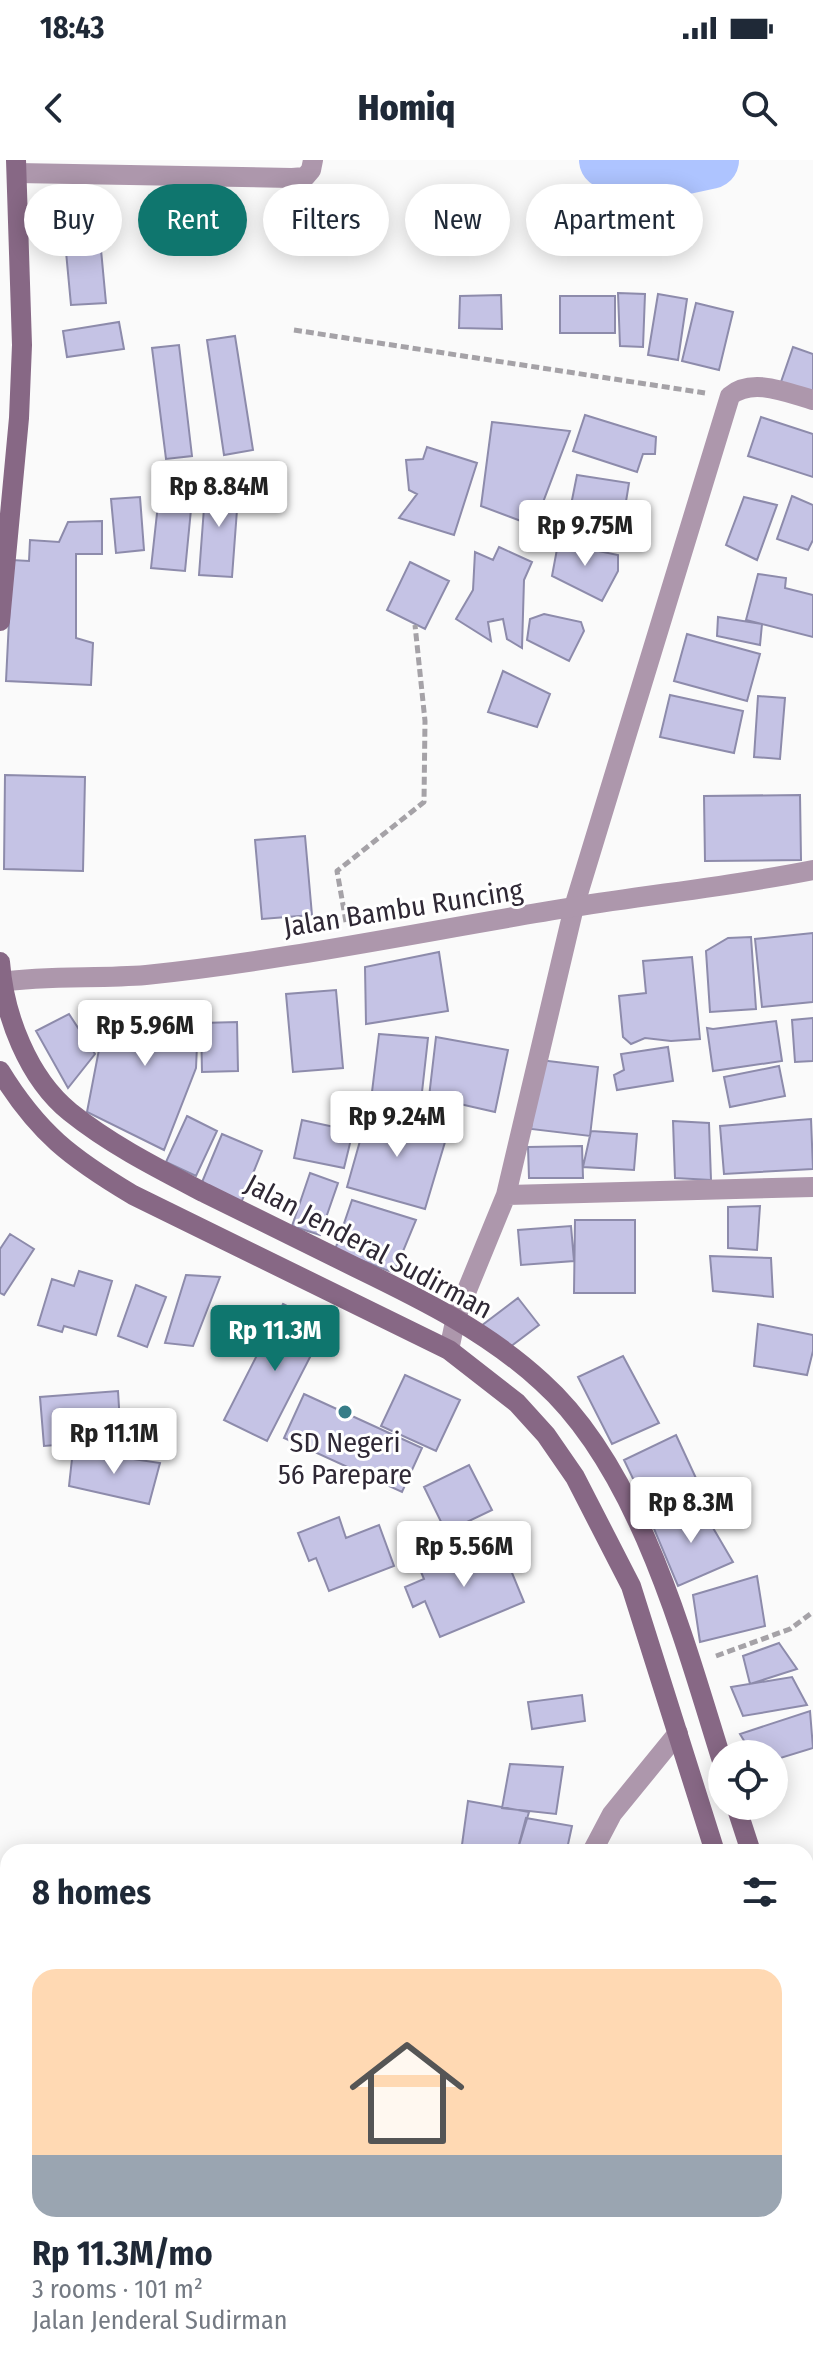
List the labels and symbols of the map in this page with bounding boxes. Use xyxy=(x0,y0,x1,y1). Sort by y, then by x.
pin: Rp 8.84M xyxy=(136,461,302,529)
pin: Rp 9.75M xyxy=(502,500,668,568)
street label: Jalan Bambu Runcing xyxy=(281,873,526,944)
pin: Rp 5.96M xyxy=(62,1000,228,1068)
pin: Rp 9.24M xyxy=(314,1091,480,1159)
street label: Jalan Jenderal Sudirman xyxy=(240,1167,498,1326)
pin: Rp 11.3M xyxy=(192,1305,358,1373)
marker: SD Negeri 56 Parepare xyxy=(336,1403,354,1421)
pin: Rp 11.1M xyxy=(31,1408,197,1476)
place label: SD Negeri 56 Parepare xyxy=(278,1426,412,1491)
pin: Rp 8.3M xyxy=(617,1477,765,1545)
pin: Rp 5.56M xyxy=(381,1521,547,1589)

